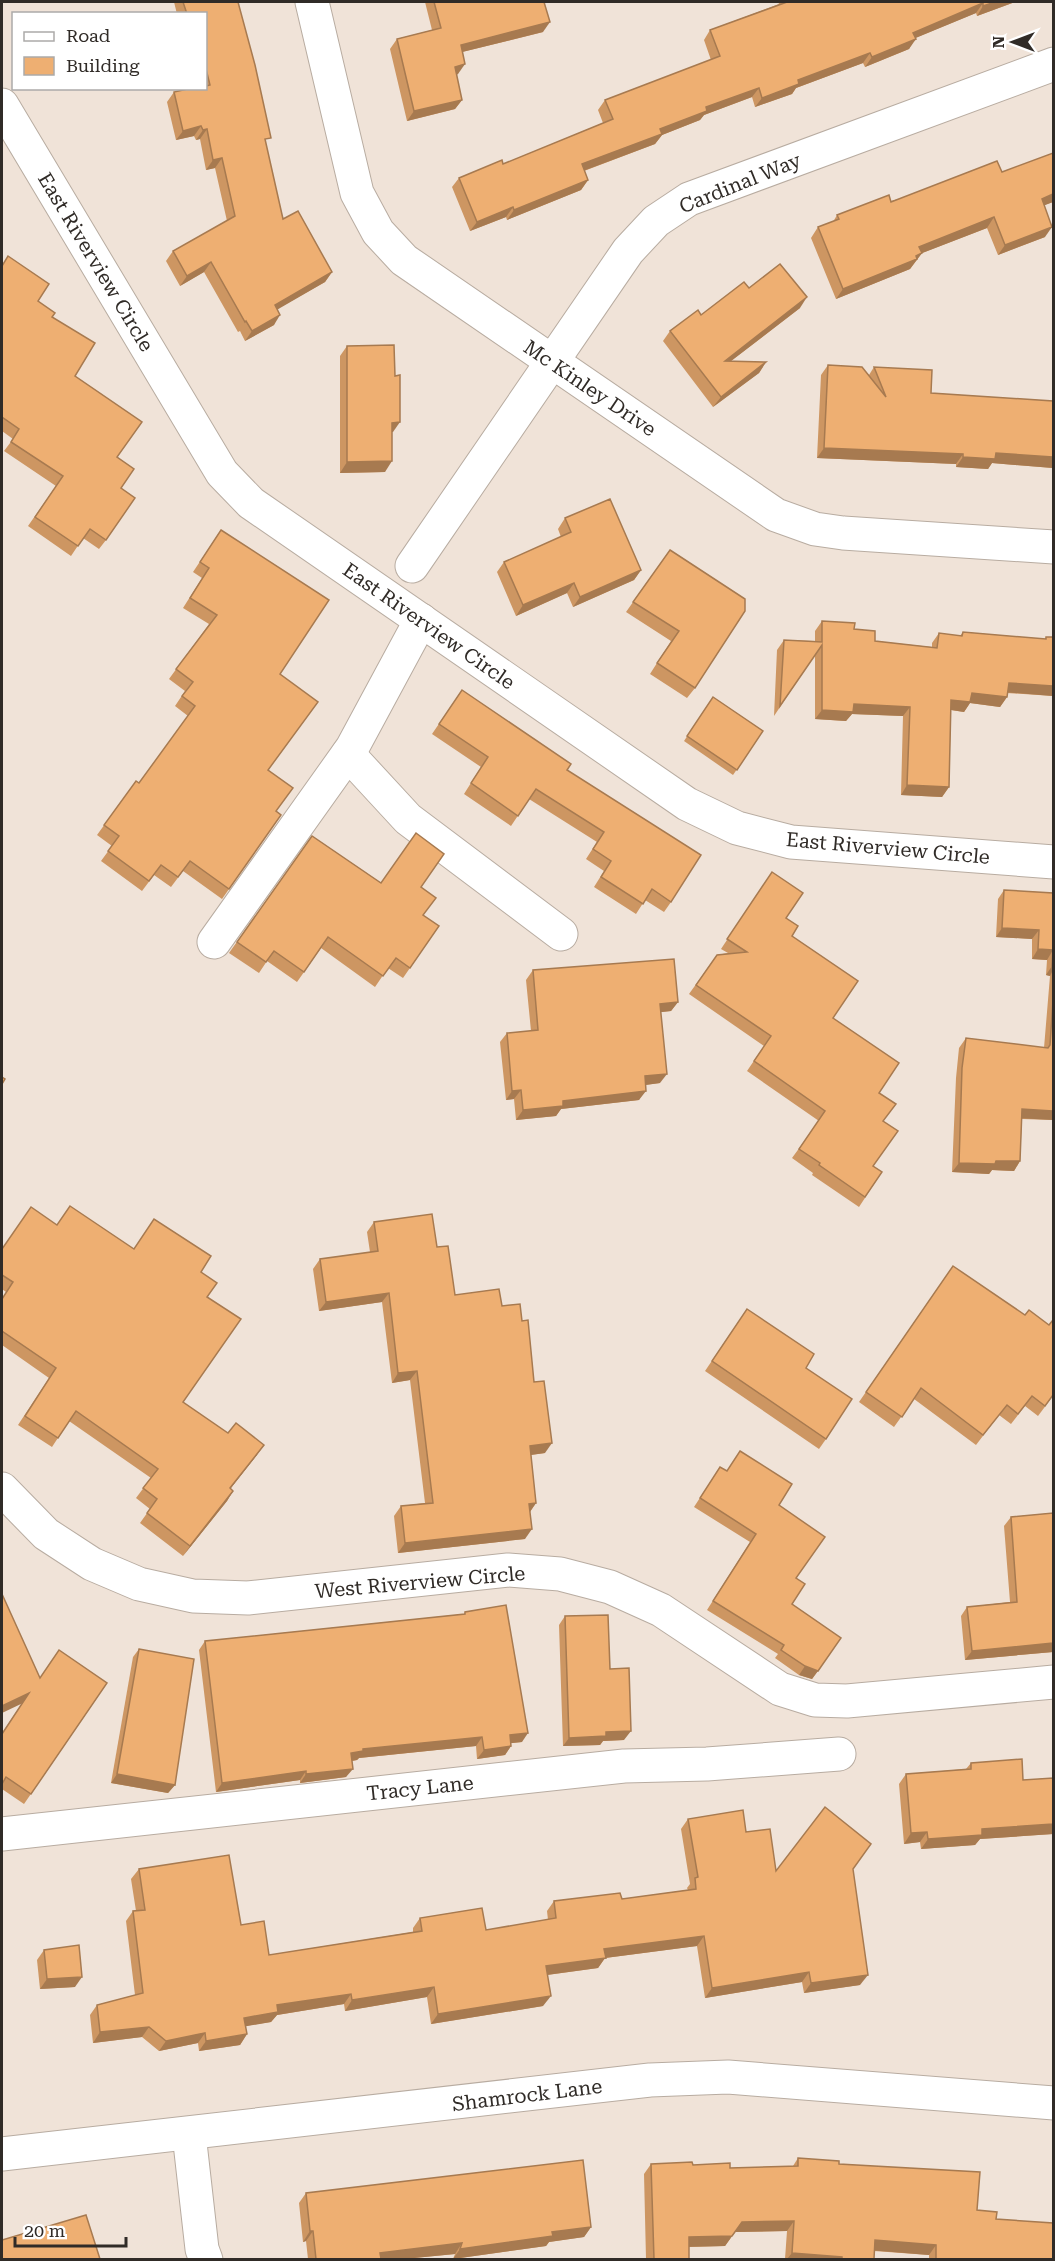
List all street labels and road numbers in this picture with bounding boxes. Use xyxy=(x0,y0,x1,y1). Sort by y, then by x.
street label: Cardinal Way xyxy=(676,148,804,218)
street label: East Riverview Circle xyxy=(33,168,159,356)
street label: Mc Kinley Drive xyxy=(519,335,661,441)
street label: East Riverview Circle xyxy=(338,558,520,694)
street label: East Riverview Circle xyxy=(785,827,991,869)
street label: West Riverview Circle xyxy=(314,1561,526,1603)
street label: Tracy Lane xyxy=(365,1770,475,1806)
street label: Shamrock Lane xyxy=(451,2074,603,2116)

